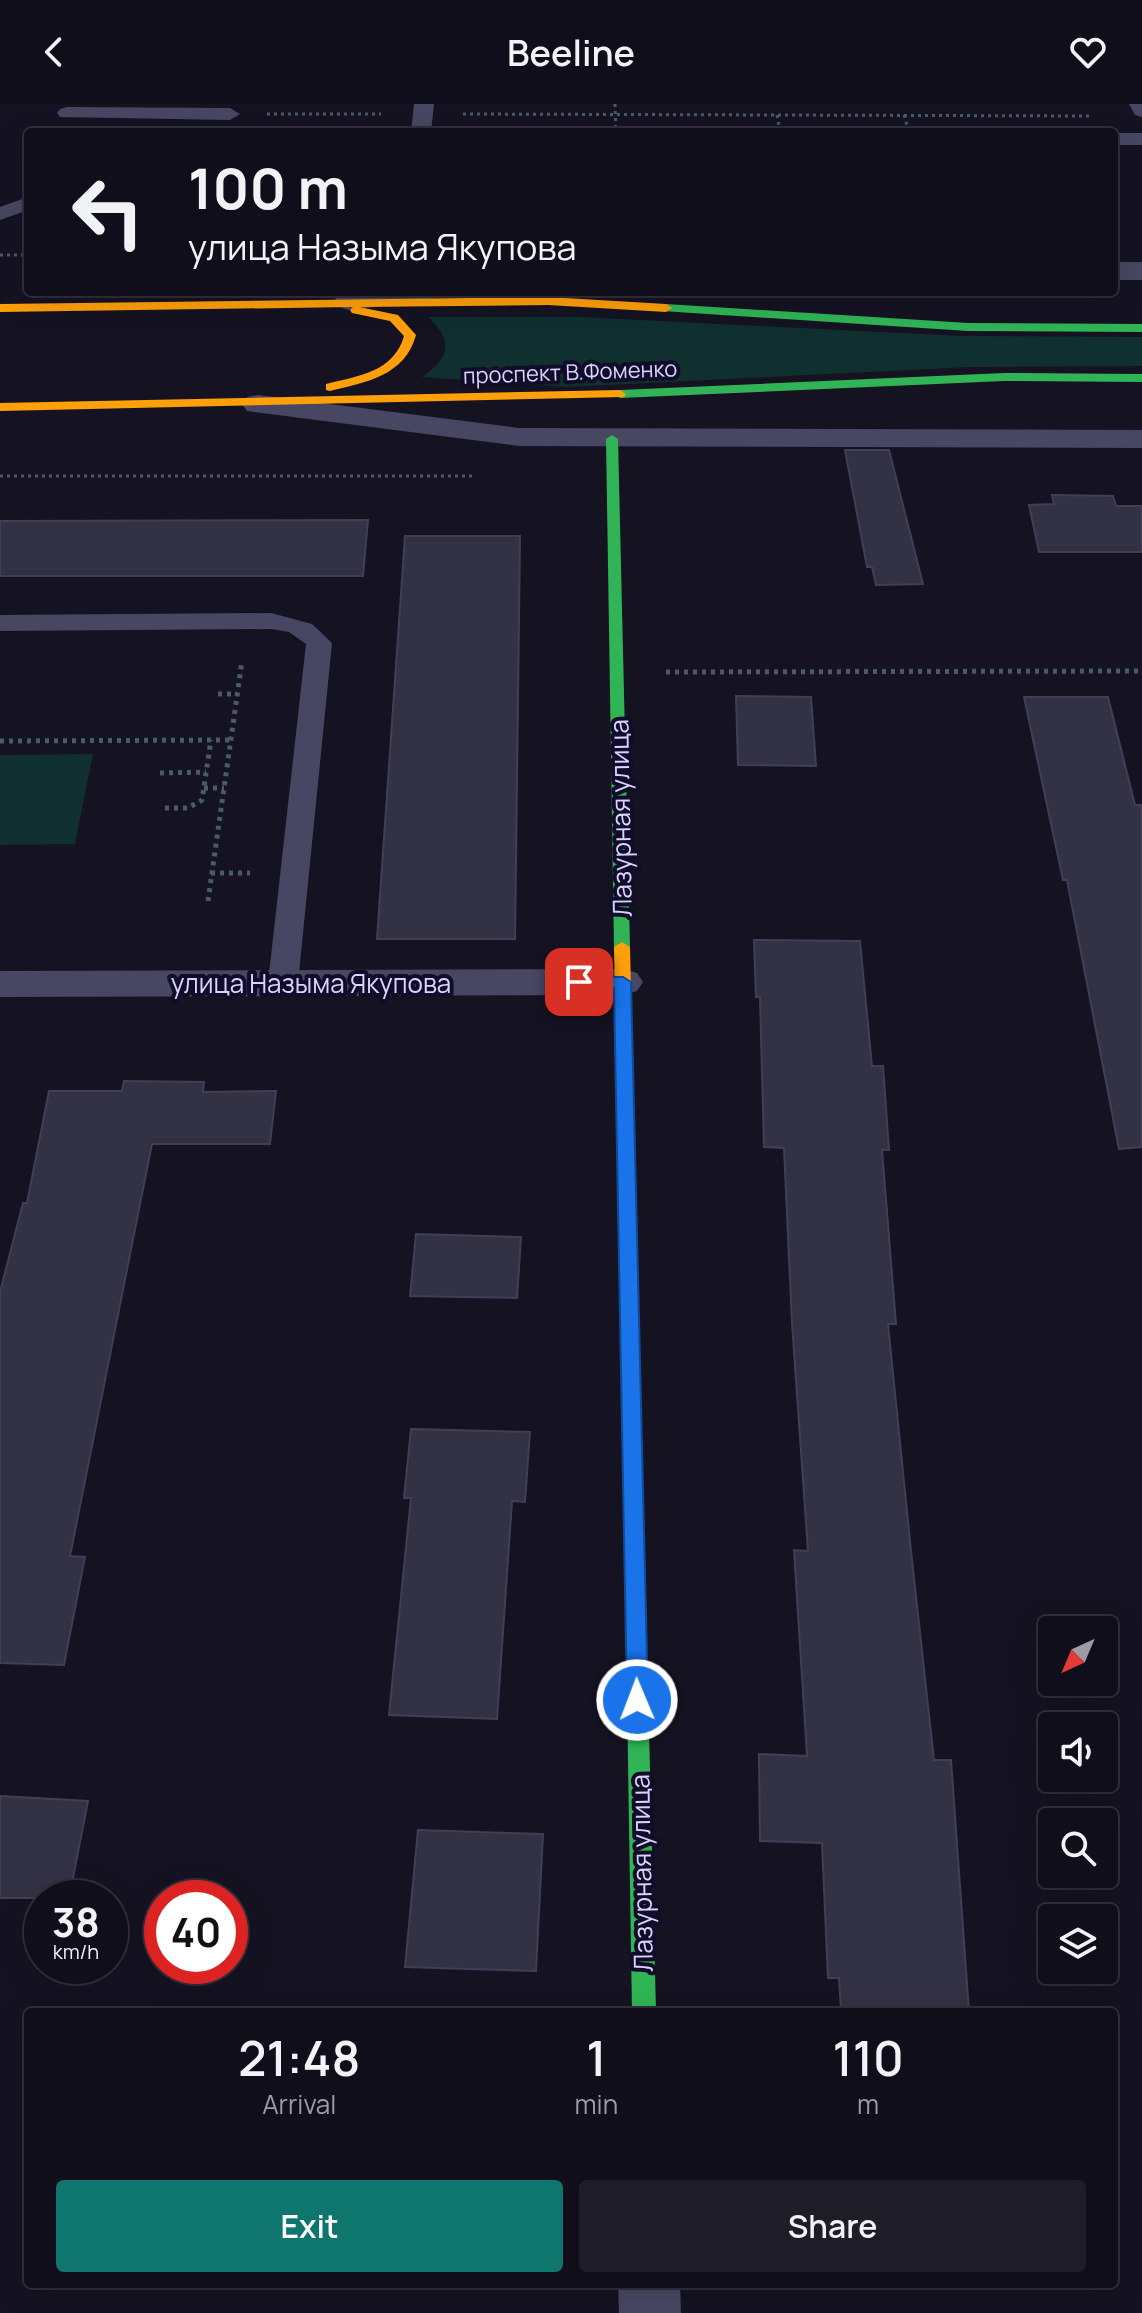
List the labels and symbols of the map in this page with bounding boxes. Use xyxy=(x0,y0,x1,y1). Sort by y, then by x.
street label: проспект В.Фоменко xyxy=(462,353,678,391)
street label: Лазурная улица xyxy=(600,719,640,917)
pin xyxy=(545,948,613,1016)
street label: улица Назыма Якупова xyxy=(171,965,451,1001)
north arrow xyxy=(1038,1616,1118,1696)
position arrow xyxy=(595,1658,679,1742)
street label: Лазурная улица xyxy=(621,1774,661,1972)
speed limit sign: 40 xyxy=(144,1880,248,1984)

